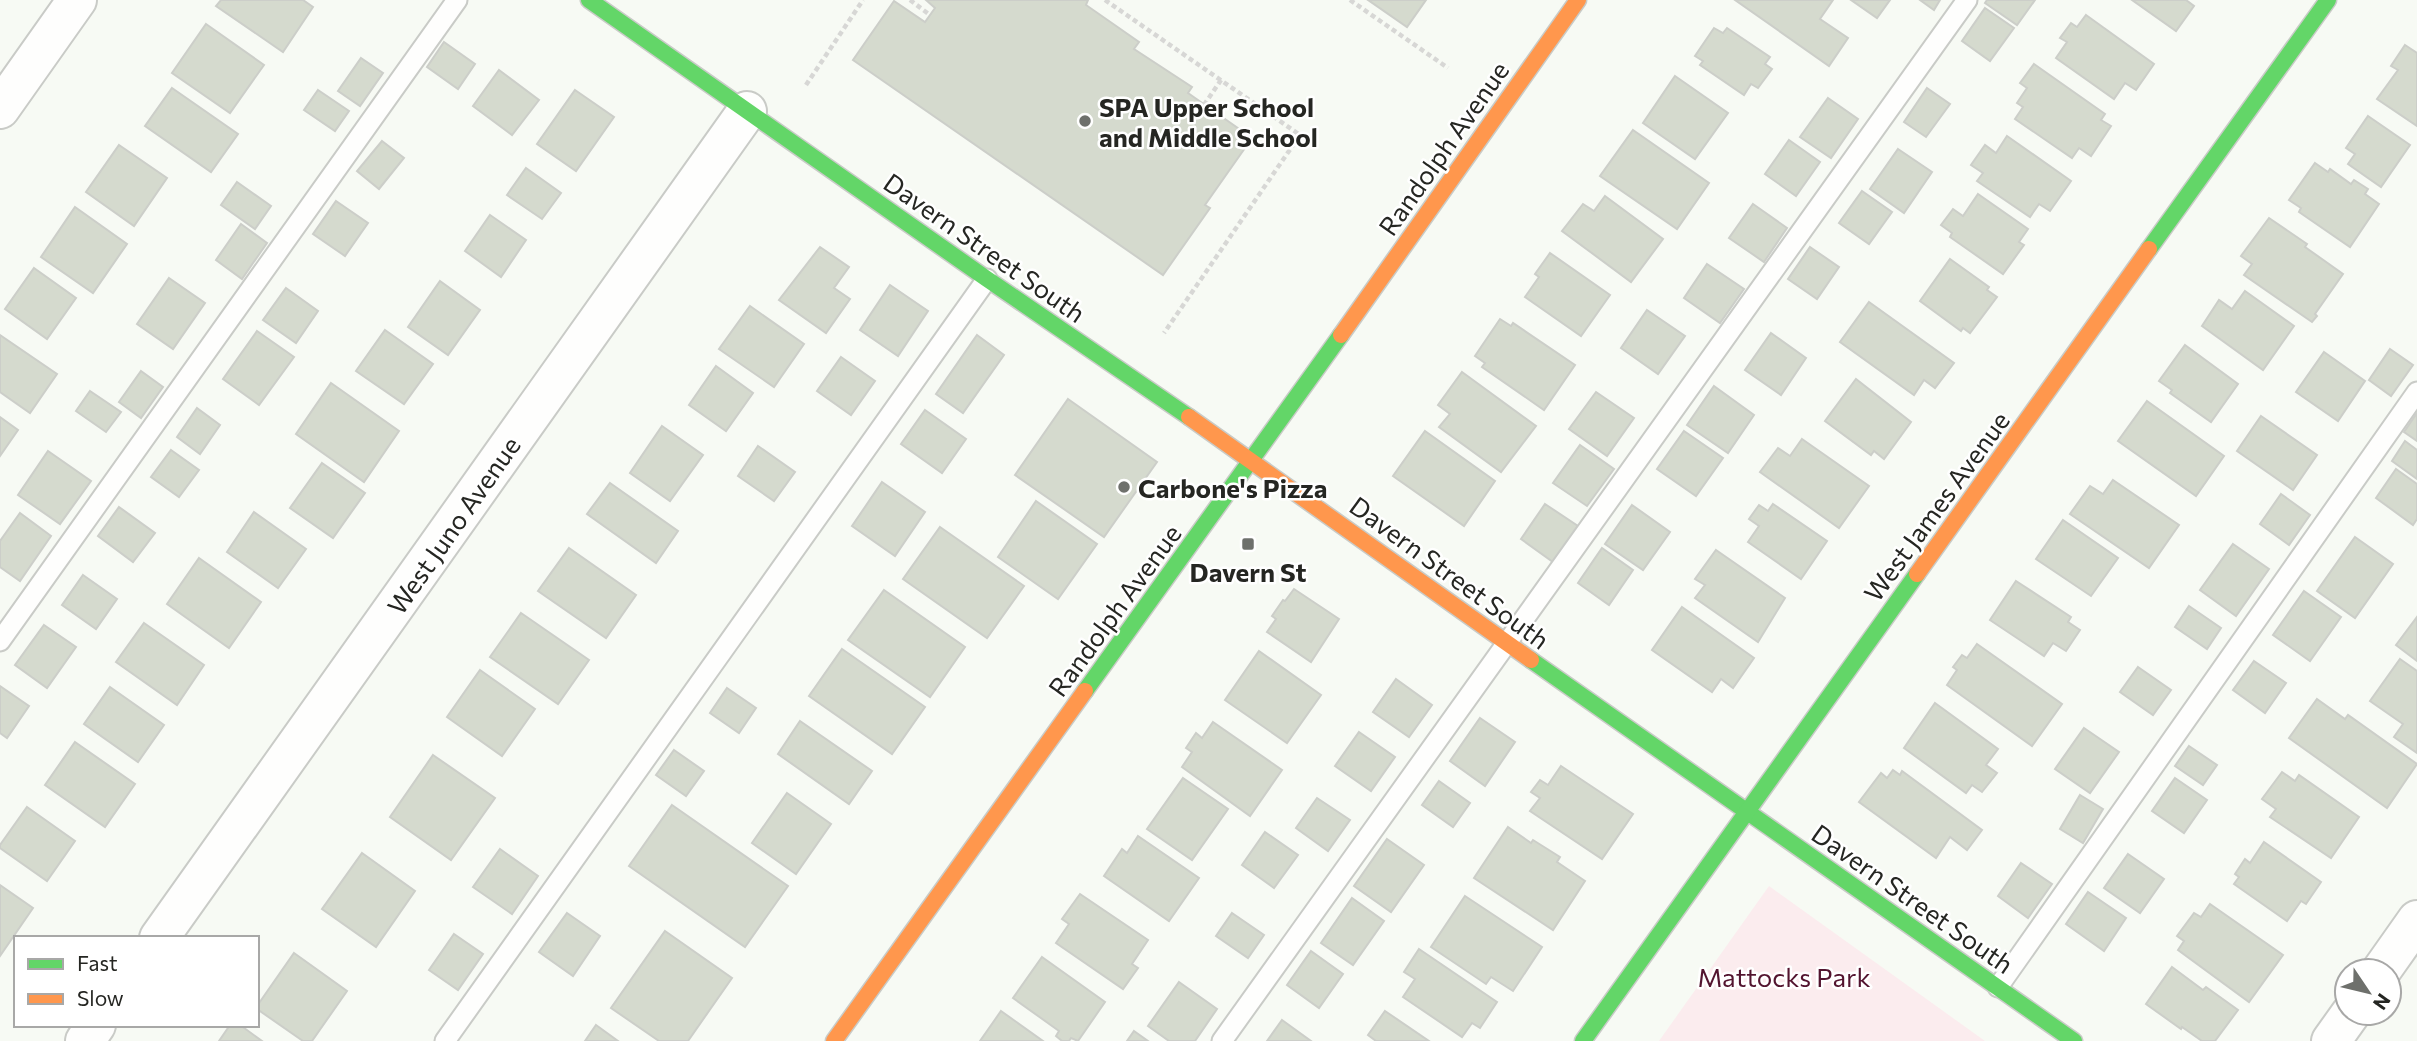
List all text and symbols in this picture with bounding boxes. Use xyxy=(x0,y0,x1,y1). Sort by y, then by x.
street label: Randolph Avenue xyxy=(1372,55,1514,241)
place label: SPA Upper School and Middle School xyxy=(1099,91,1318,152)
marker: SPA Upper School and Middle School xyxy=(1077,113,1093,129)
street label: Davern Street South xyxy=(878,166,1092,328)
street label: West James Avenue xyxy=(1857,405,2015,607)
street label: West Juno Avenue xyxy=(380,430,526,620)
place label: Carbone's Pizza xyxy=(1138,472,1327,503)
marker: Carbone's Pizza xyxy=(1116,479,1132,495)
street label: Davern Street South xyxy=(1344,489,1556,655)
street label: Randolph Avenue xyxy=(1041,518,1187,702)
marker: Davern St xyxy=(1240,536,1256,552)
place label: Davern St xyxy=(1190,556,1306,587)
street label: Davern Street South xyxy=(1806,817,2020,979)
legend xyxy=(14,936,259,1027)
text: Fast xyxy=(77,950,118,975)
north arrow xyxy=(2333,957,2403,1027)
park label: Mattocks Park xyxy=(1697,961,1871,992)
text: Slow xyxy=(77,985,124,1010)
text: N xyxy=(2369,990,2396,1014)

